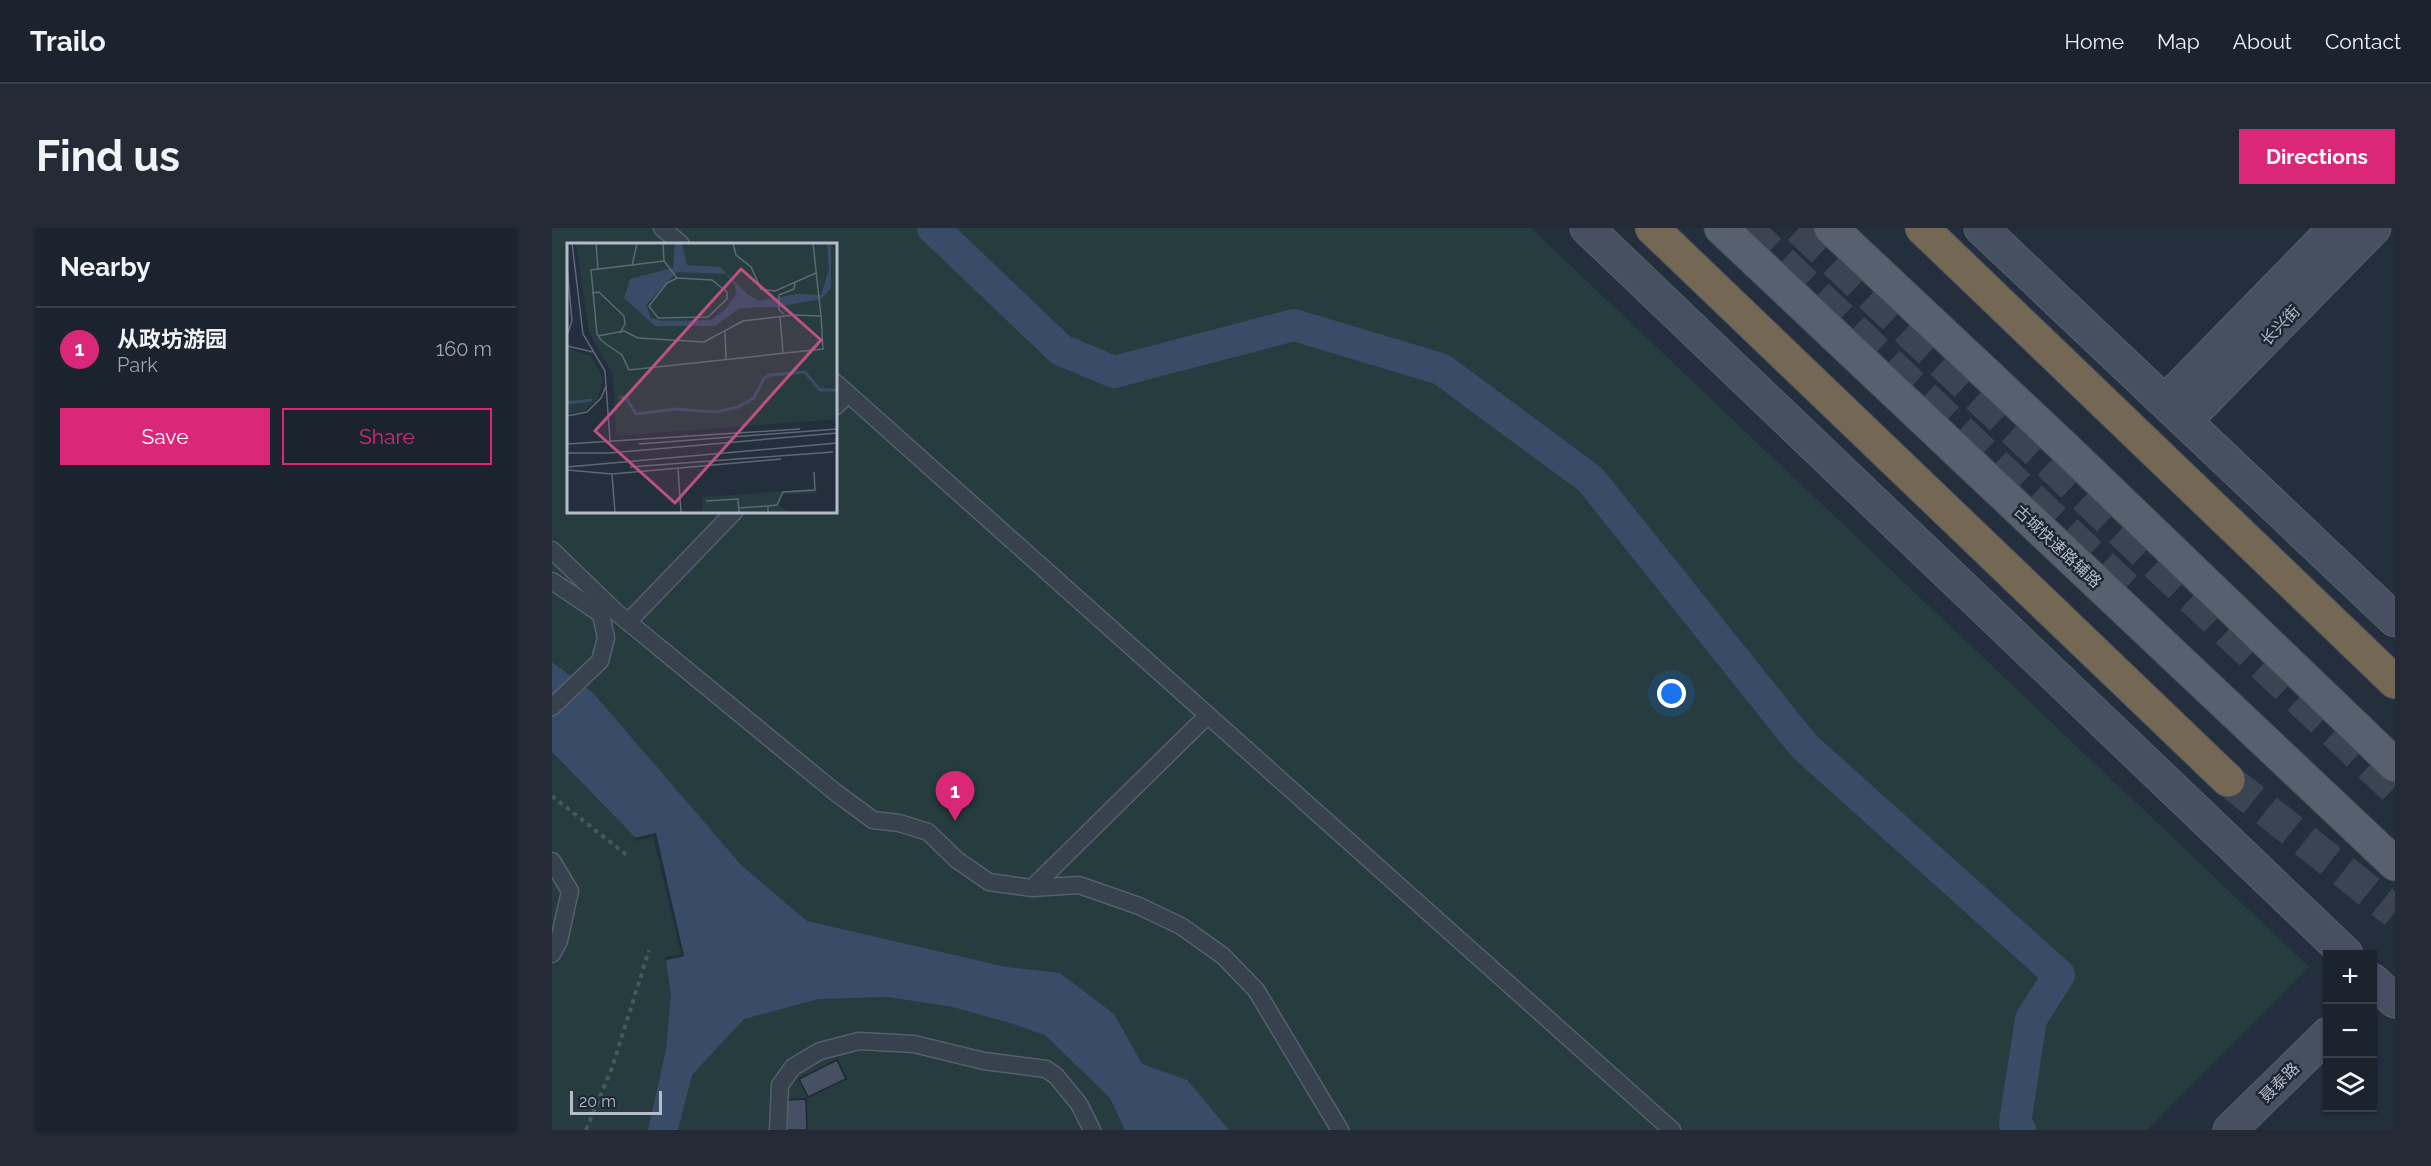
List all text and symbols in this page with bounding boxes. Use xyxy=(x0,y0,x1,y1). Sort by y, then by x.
text: Trailo xyxy=(30,25,106,58)
text: Home xyxy=(2065,29,2124,54)
text: Map xyxy=(2157,29,2200,54)
text: About xyxy=(2233,29,2292,54)
text: Contact xyxy=(2325,29,2401,54)
button: Directions xyxy=(2239,129,2395,184)
text: Find us xyxy=(36,132,180,181)
inset map xyxy=(567,243,837,513)
text: Nearby xyxy=(60,252,150,282)
street label: 长兴街 xyxy=(2257,301,2304,349)
text: 从政坊游园 xyxy=(117,326,227,352)
text: 1 xyxy=(75,337,84,361)
text: 160 m xyxy=(436,337,492,361)
text: Park xyxy=(117,353,158,377)
button: Save xyxy=(60,408,270,465)
button: Share xyxy=(282,408,492,465)
street label: 古城快速路辅路 xyxy=(2010,501,2105,592)
your location xyxy=(1657,679,1686,708)
pin: 1 xyxy=(936,772,974,821)
map controls xyxy=(2323,950,2377,1112)
button: + xyxy=(2323,950,2377,1004)
button: − xyxy=(2323,1004,2377,1058)
button: layers xyxy=(2323,1058,2377,1112)
street label: 聂泰路 xyxy=(2256,1059,2303,1106)
scale bar xyxy=(570,1088,662,1116)
text: 20 m xyxy=(579,1092,616,1111)

